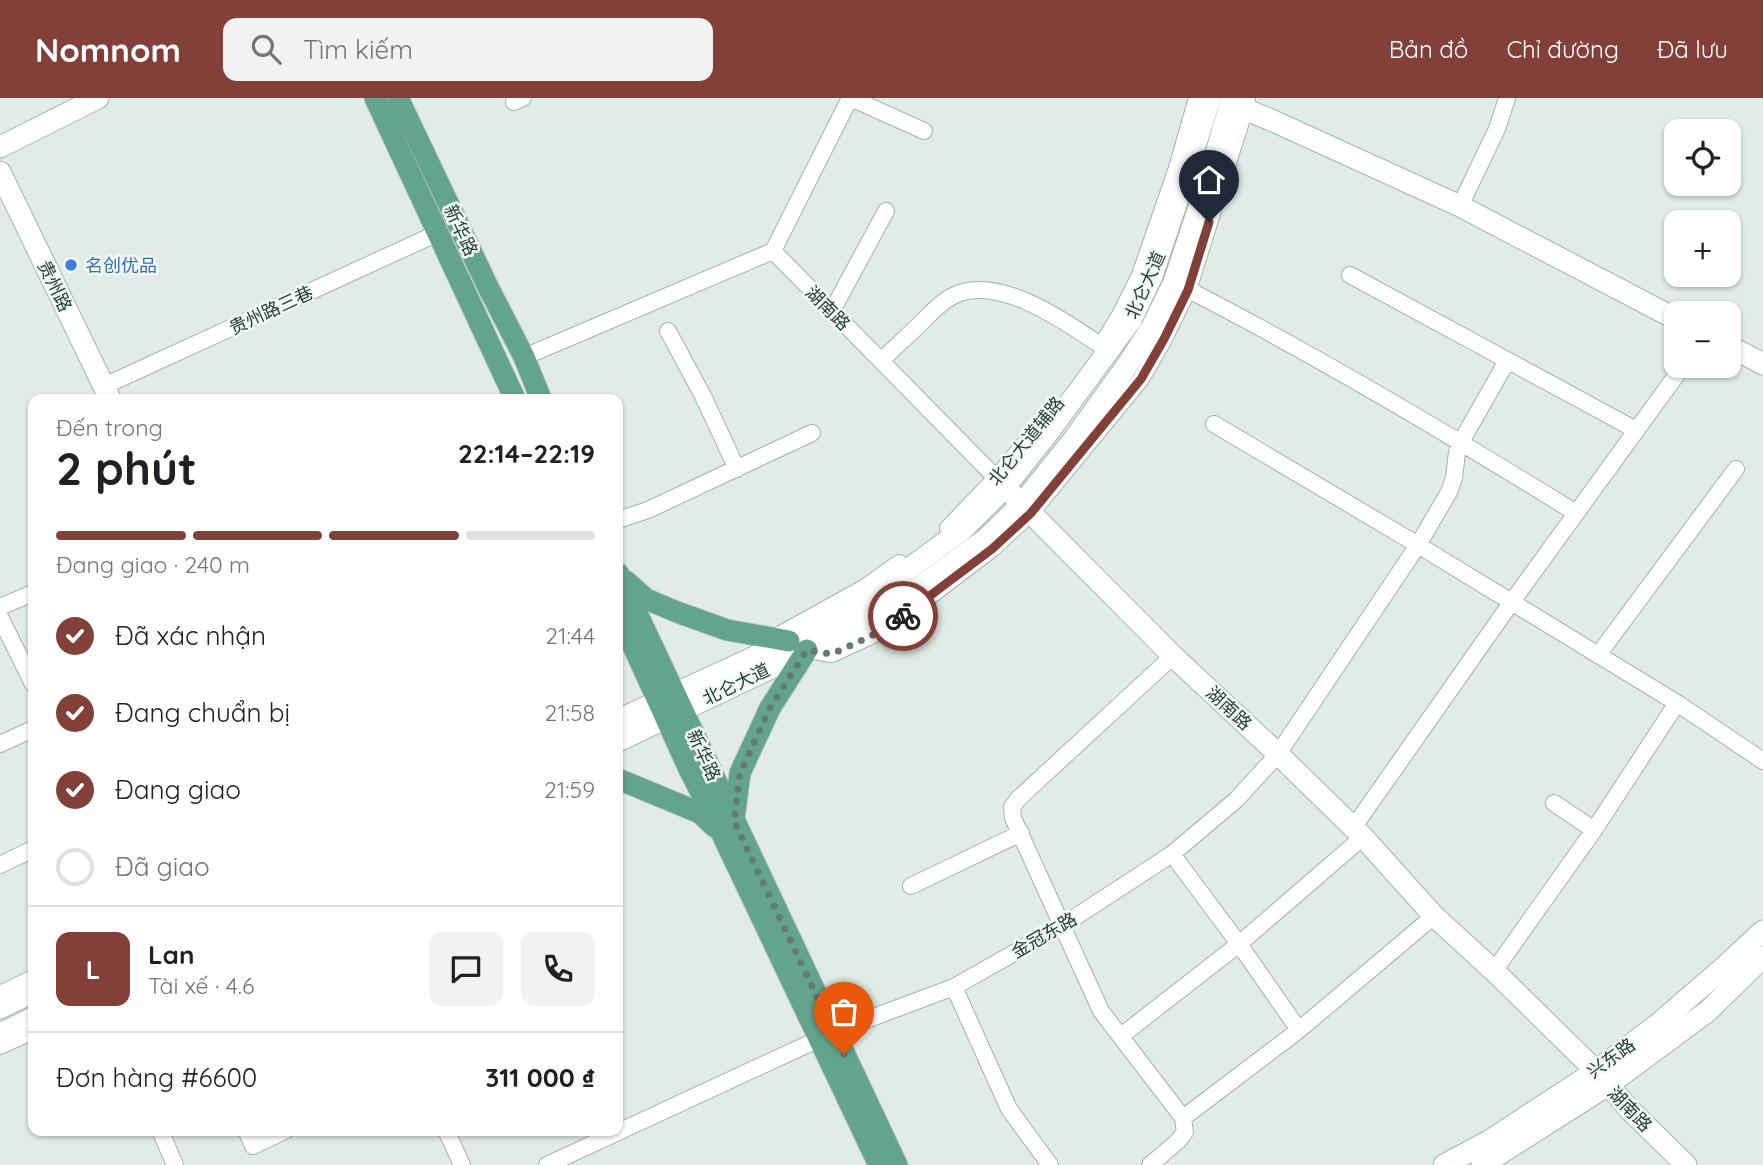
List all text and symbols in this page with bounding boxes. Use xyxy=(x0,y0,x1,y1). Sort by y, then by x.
search box xyxy=(223,18,713,81)
text: Nomnom xyxy=(35,29,181,70)
icon: search xyxy=(247,30,285,68)
text: Tìm kiếm xyxy=(303,33,413,66)
text: Bản đồ xyxy=(1389,34,1468,64)
text: Chỉ đường xyxy=(1506,34,1619,64)
text: Đã lưu xyxy=(1657,34,1728,64)
map controls xyxy=(1664,119,1741,378)
button: locate xyxy=(1664,119,1741,196)
pin xyxy=(1179,150,1239,222)
icon: home xyxy=(1190,161,1228,199)
street label: 新华路 xyxy=(439,201,483,259)
button: + xyxy=(1664,210,1741,287)
street label: 北仑大道 xyxy=(1120,247,1170,323)
place label: 名创优品 xyxy=(85,254,157,277)
street label: 贵州路 xyxy=(33,257,77,315)
marker: 名创优品 xyxy=(63,257,79,273)
street label: 贵州路三巷 xyxy=(225,281,317,339)
street label: 湖南路 xyxy=(801,281,855,335)
button: − xyxy=(1664,301,1741,378)
street label: 北仑大道辅路 xyxy=(983,392,1069,490)
text: Đến trong xyxy=(56,413,163,442)
text: 22:14–22:19 xyxy=(458,437,595,470)
text: 2 phút xyxy=(56,439,197,497)
text: Đang giao · 240 m xyxy=(56,550,250,579)
courier xyxy=(868,581,938,651)
icon: bike xyxy=(884,597,922,635)
icon: check xyxy=(56,617,94,655)
text: Đã xác nhận xyxy=(115,619,266,652)
text: 21:44 xyxy=(545,621,595,650)
street label: 北仑大道 xyxy=(699,658,773,710)
street label: 湖南路 xyxy=(1201,681,1257,735)
icon: check xyxy=(56,694,94,732)
text: Đang chuẩn bị xyxy=(115,696,290,729)
text: 21:58 xyxy=(544,698,595,727)
street label: 新华路 xyxy=(682,726,726,784)
icon: check xyxy=(56,771,94,809)
text: Đang giao xyxy=(115,773,241,806)
text: 21:59 xyxy=(544,775,595,804)
text: Đã giao xyxy=(115,850,210,883)
street label: 金冠东路 xyxy=(1007,907,1081,963)
button: chat xyxy=(429,932,503,1006)
button: phone xyxy=(521,932,595,1006)
text: Lan xyxy=(148,938,194,971)
text: L xyxy=(86,953,100,986)
text: Tài xế · 4.6 xyxy=(148,971,254,1000)
pin xyxy=(814,982,874,1054)
icon: bag xyxy=(825,993,863,1031)
street label: 兴东路 xyxy=(1582,1033,1640,1083)
text: Đơn hàng #6600 xyxy=(56,1061,257,1094)
text: 311 000 ₫ xyxy=(485,1061,595,1094)
street label: 湖南路 xyxy=(1603,1082,1657,1136)

